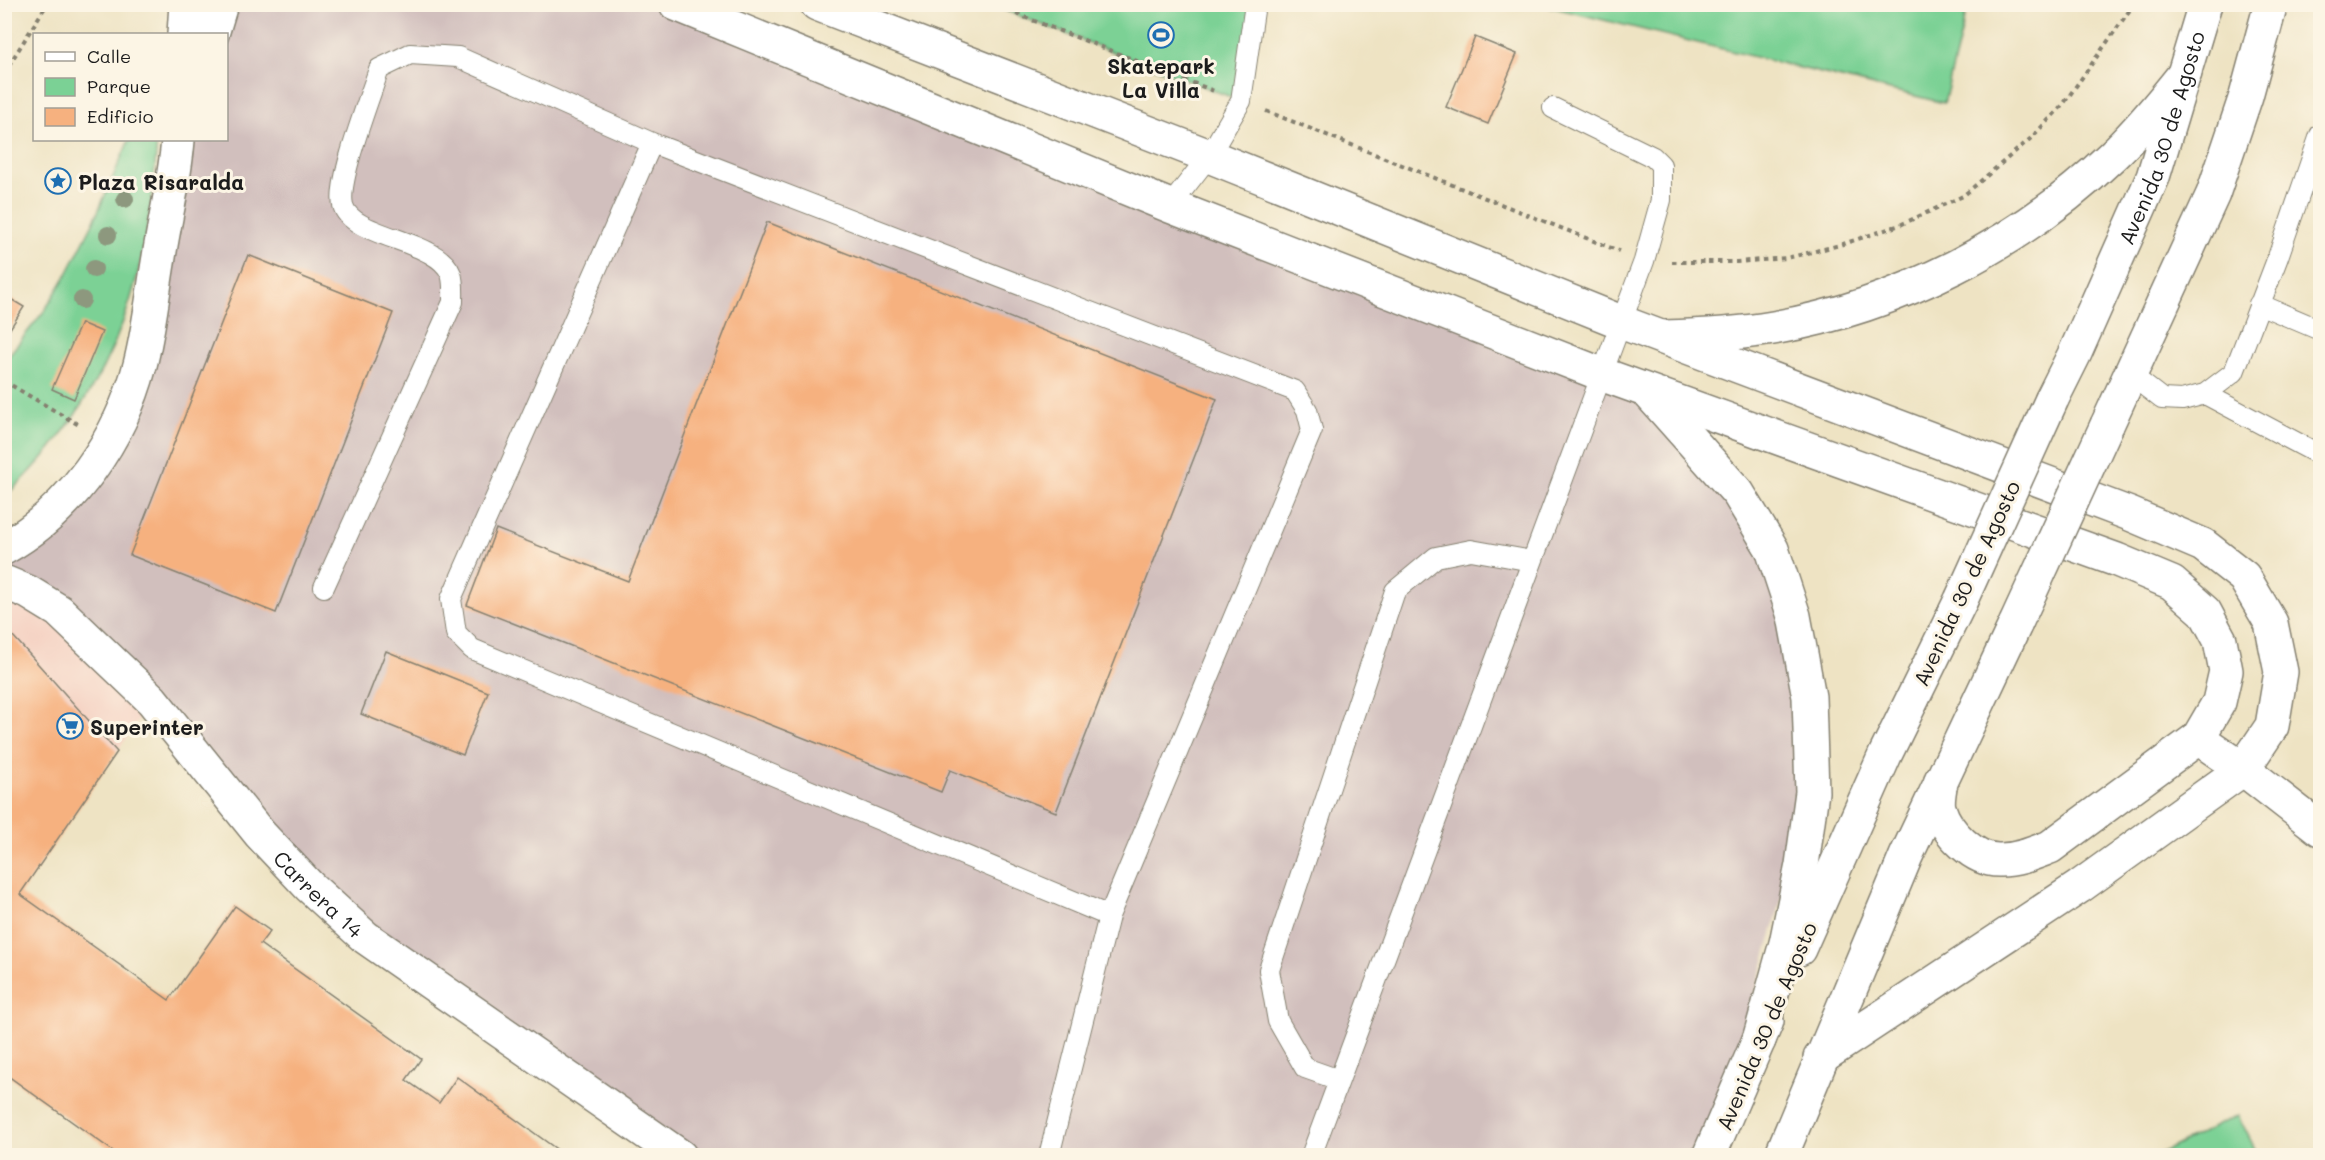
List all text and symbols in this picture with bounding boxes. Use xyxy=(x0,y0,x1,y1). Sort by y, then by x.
sports icon: Skatepark La Villa xyxy=(1146,20,1176,50)
street label: Avenida 30 de Agosto xyxy=(2112,28,2210,248)
legend xyxy=(33,33,228,141)
text: Calle xyxy=(87,44,131,68)
place label: Skatepark La Villa xyxy=(1107,52,1215,103)
text: Parque xyxy=(87,74,151,98)
text: Edificio xyxy=(87,104,154,128)
place icon: Plaza Risaralda xyxy=(43,166,73,196)
place label: Plaza Risaralda xyxy=(78,168,244,195)
street label: Avenida 30 de Agosto xyxy=(1906,476,2026,690)
supermarket icon: Superinter xyxy=(55,711,85,741)
place label: Superinter xyxy=(90,713,204,740)
street label: Carrera 14 xyxy=(268,844,370,943)
street label: Avenida 30 de Agosto xyxy=(1710,918,1822,1134)

